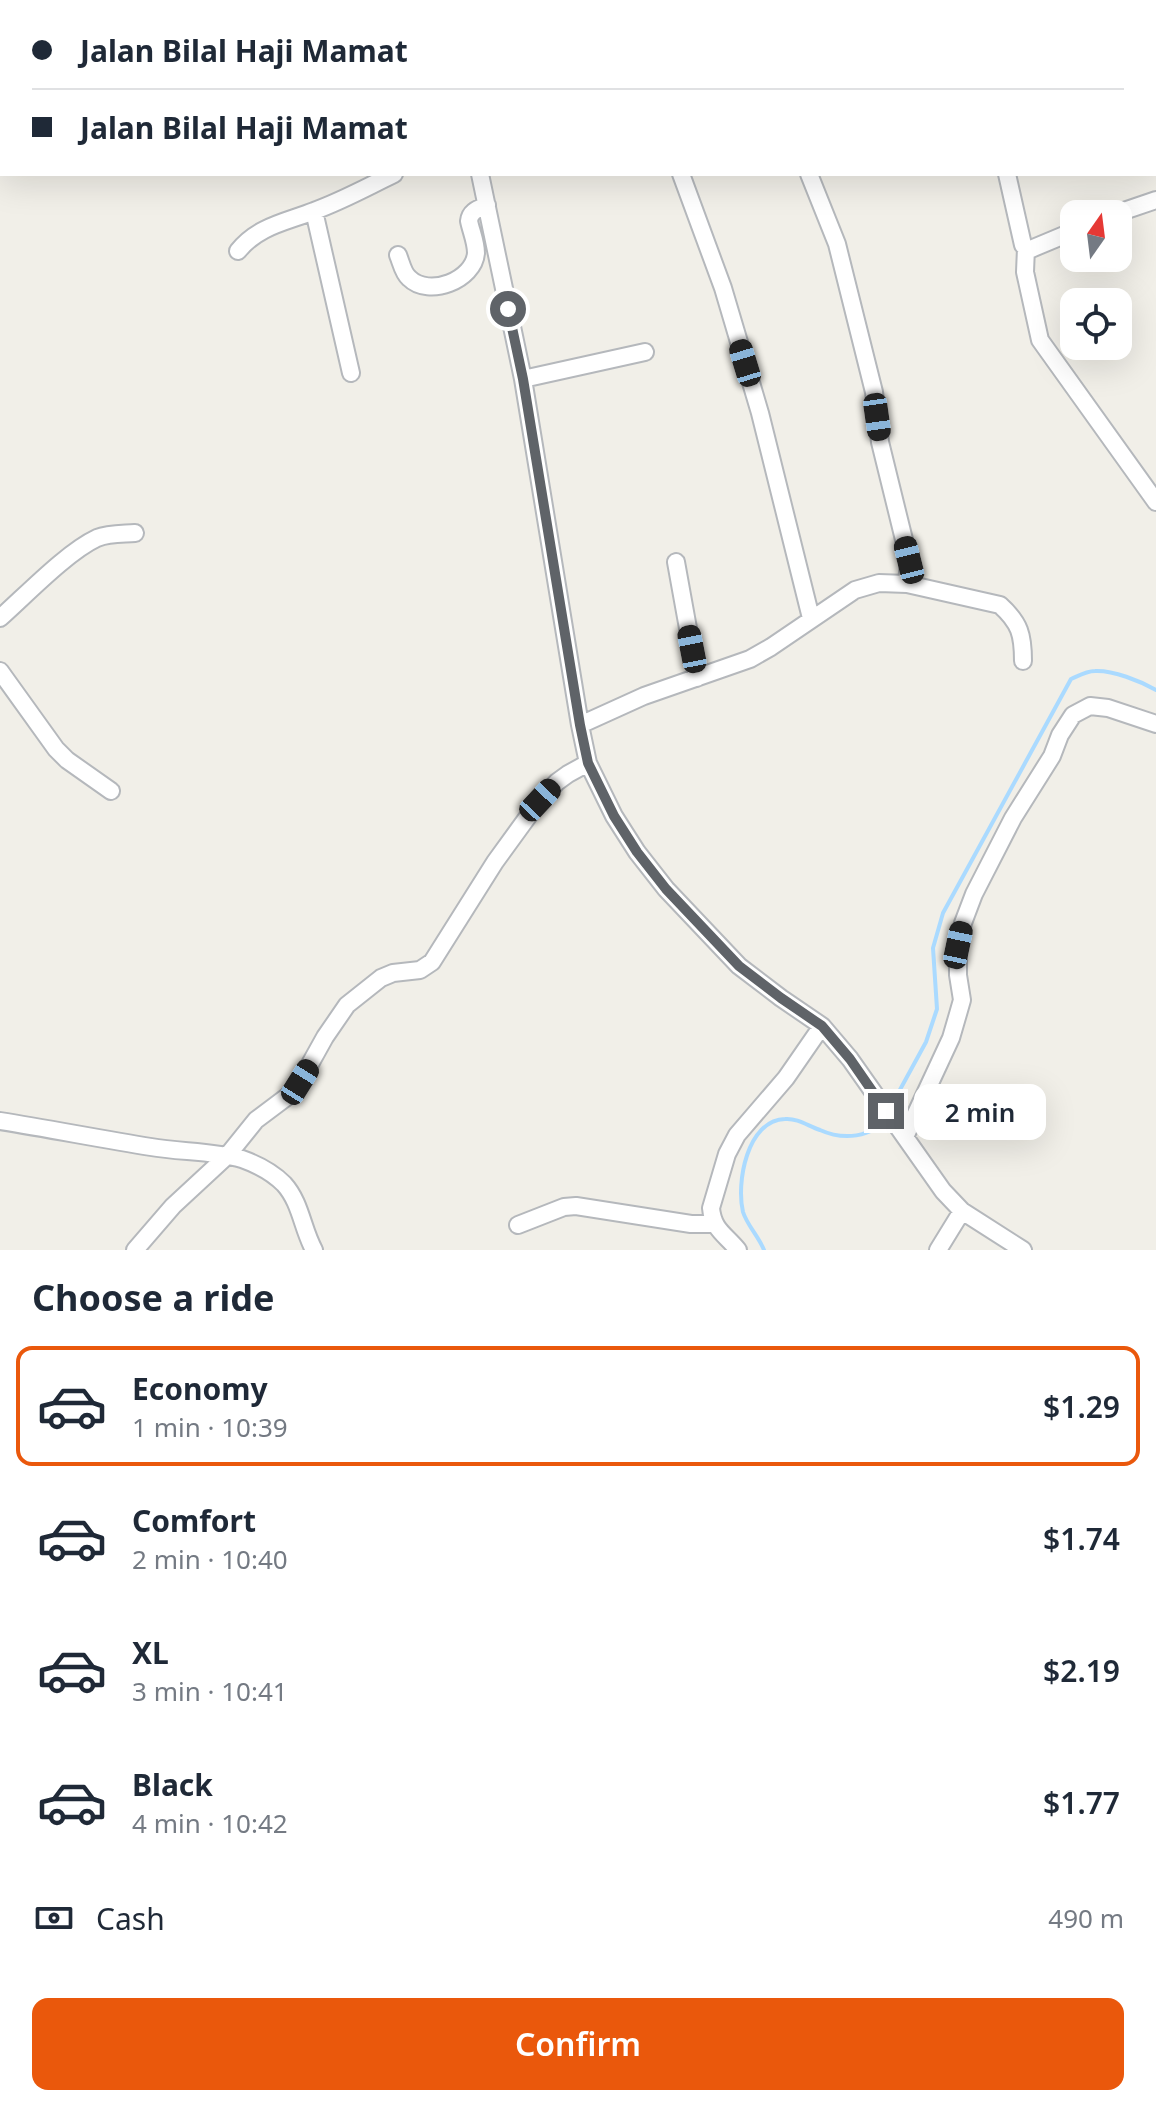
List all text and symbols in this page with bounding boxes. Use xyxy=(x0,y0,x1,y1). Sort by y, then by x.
text: Jalan Bilal Haji Mamat xyxy=(80,30,408,71)
text: Jalan Bilal Haji Mamat xyxy=(80,107,408,148)
north arrow xyxy=(1060,200,1132,272)
map controls xyxy=(1060,200,1132,360)
button: locate xyxy=(1060,288,1132,360)
route start xyxy=(490,291,526,327)
car xyxy=(727,337,763,389)
car xyxy=(862,392,892,442)
car xyxy=(892,534,926,586)
car xyxy=(676,623,708,675)
car xyxy=(515,774,565,826)
car xyxy=(941,919,975,971)
car xyxy=(277,1055,323,1109)
callout: 2 min xyxy=(914,1083,1046,1139)
route end xyxy=(868,1093,904,1129)
text: 2 min xyxy=(945,1094,1015,1130)
text: Choose a ride xyxy=(32,1273,274,1322)
text: Economy xyxy=(132,1368,268,1409)
icon: car xyxy=(36,1370,108,1442)
text: $1.29 xyxy=(1043,1386,1120,1427)
text: 1 min · 10:39 xyxy=(132,1409,288,1445)
text: Comfort xyxy=(132,1500,256,1541)
icon: car xyxy=(36,1502,108,1574)
text: $1.74 xyxy=(1043,1518,1120,1559)
text: 2 min · 10:40 xyxy=(132,1541,288,1577)
text: XL xyxy=(132,1632,169,1673)
icon: car xyxy=(36,1634,108,1706)
text: $2.19 xyxy=(1043,1650,1120,1691)
text: 3 min · 10:41 xyxy=(132,1673,288,1709)
text: Black xyxy=(132,1764,213,1805)
icon: car xyxy=(36,1766,108,1838)
text: $1.77 xyxy=(1043,1782,1120,1823)
text: 4 min · 10:42 xyxy=(132,1805,288,1841)
icon: cash xyxy=(32,1896,76,1940)
text: Cash xyxy=(96,1898,165,1939)
text: 490 m xyxy=(1048,1900,1124,1936)
button: Confirm xyxy=(32,1998,1124,2090)

